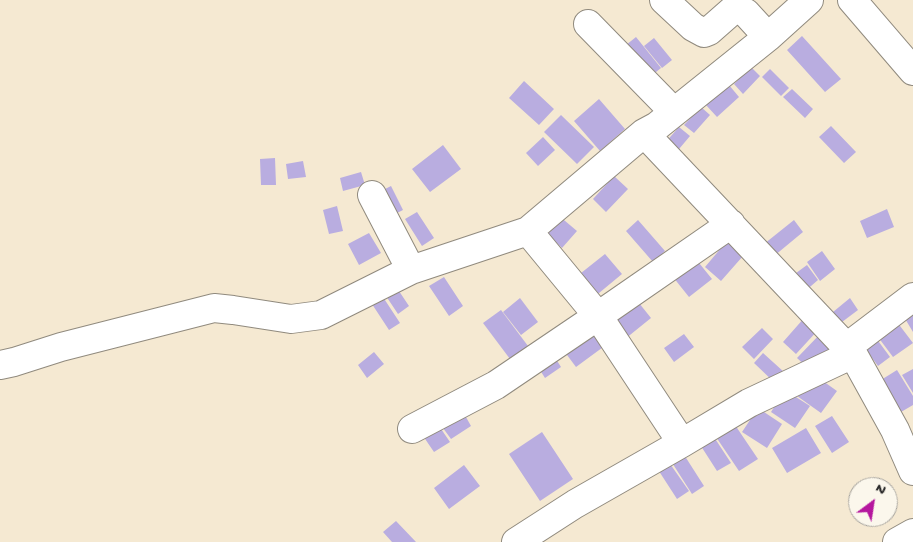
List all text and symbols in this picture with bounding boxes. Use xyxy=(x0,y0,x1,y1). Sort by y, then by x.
north arrow xyxy=(848,477,898,527)
text: N xyxy=(872,480,889,499)

